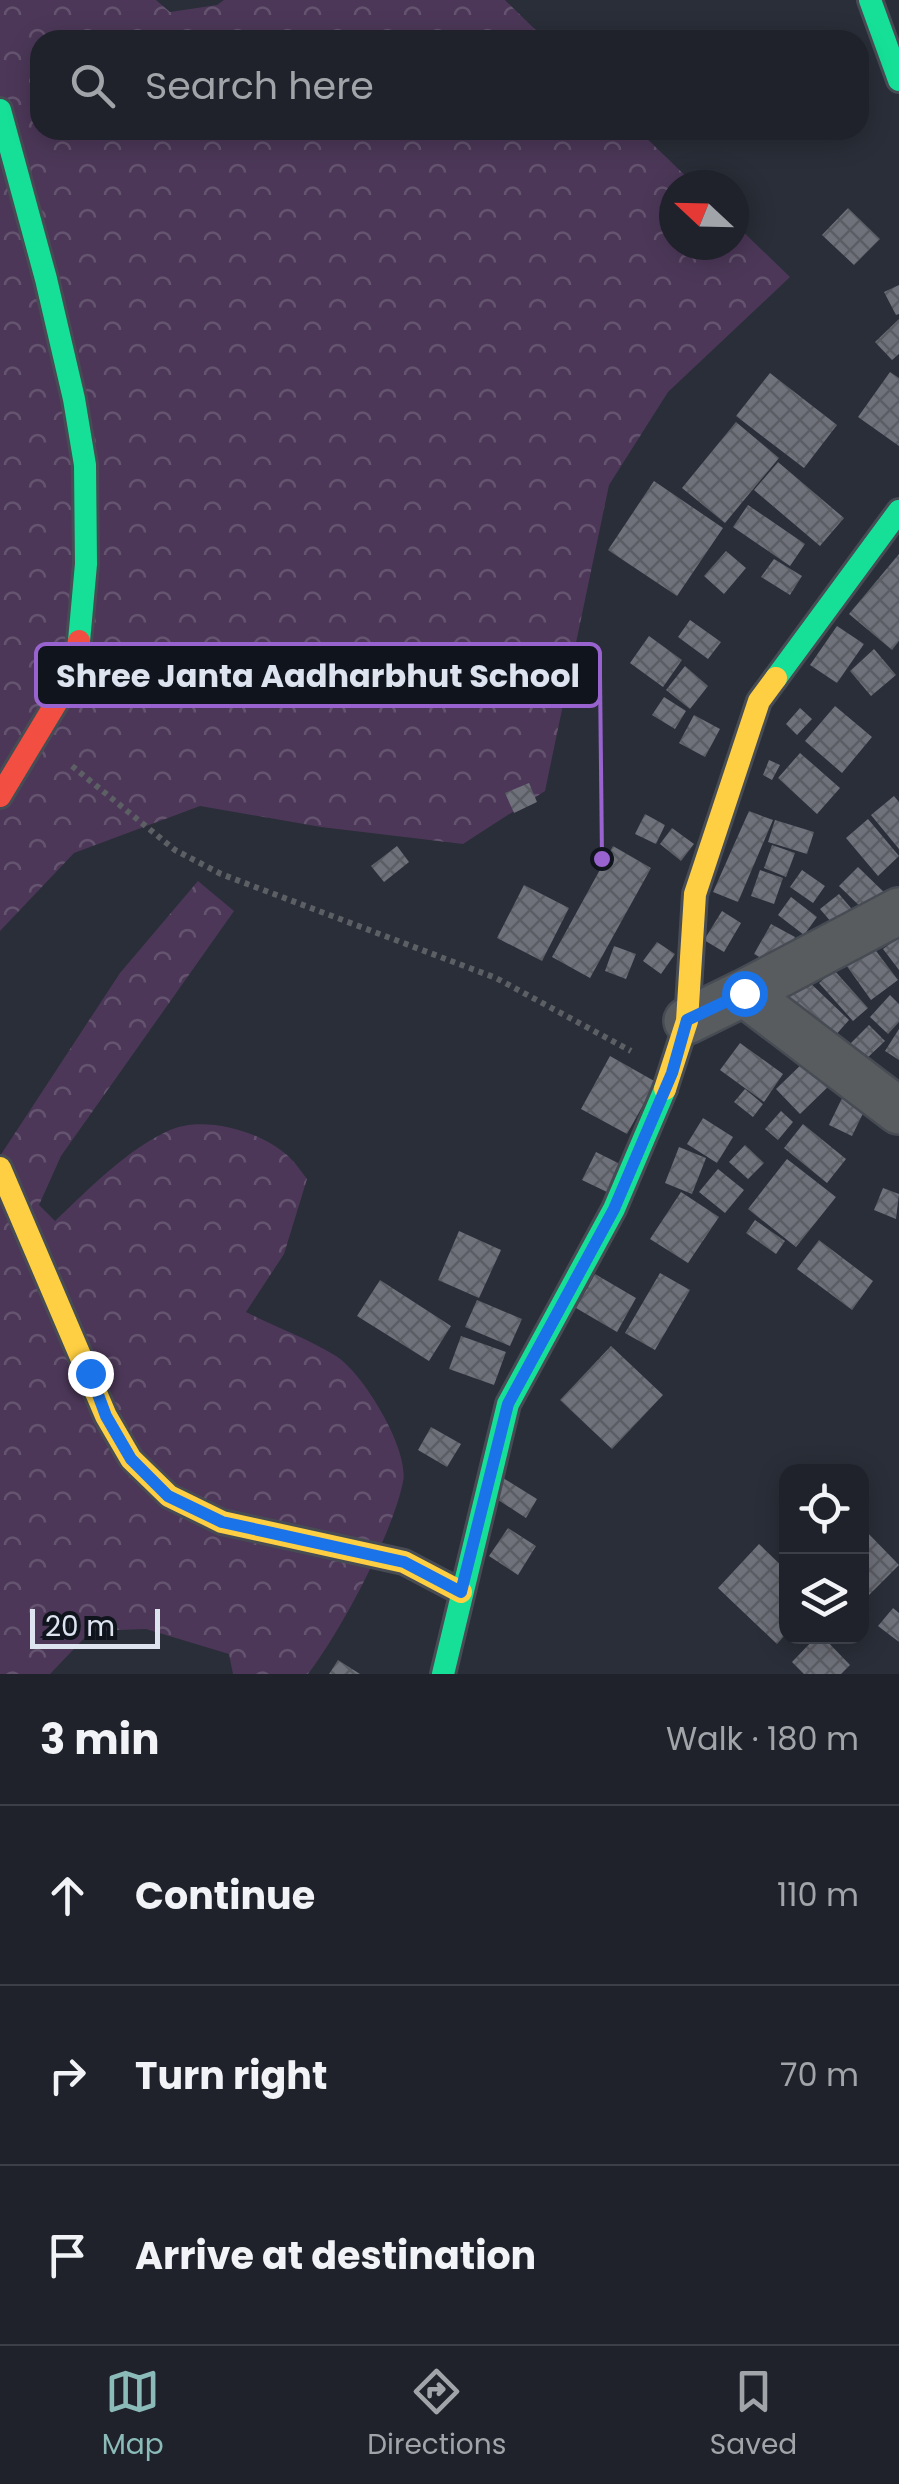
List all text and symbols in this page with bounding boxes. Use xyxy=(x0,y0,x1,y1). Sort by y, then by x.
search box xyxy=(30,30,869,140)
icon: search xyxy=(65,58,120,113)
text: Search here xyxy=(145,59,374,112)
north arrow xyxy=(659,170,749,260)
callout: Shree Janta Aadharbhut School xyxy=(36,644,600,706)
text: Shree Janta Aadharbhut School xyxy=(56,653,580,698)
route start xyxy=(722,971,768,1017)
route end xyxy=(68,1351,114,1397)
map controls xyxy=(779,1464,869,1644)
button: locate xyxy=(779,1464,869,1554)
button: layers xyxy=(779,1554,869,1644)
scale bar xyxy=(30,1604,160,1648)
text: 20 m xyxy=(45,1607,115,1646)
text: 3 min xyxy=(40,1710,160,1769)
text: Walk · 180 m xyxy=(666,1716,859,1761)
icon: ahead xyxy=(40,1868,95,1923)
text: Continue xyxy=(135,1869,315,1922)
text: 110 m xyxy=(777,1872,859,1917)
icon: right xyxy=(40,2048,95,2103)
text: Turn right xyxy=(135,2049,327,2102)
text: 70 m xyxy=(780,2052,859,2097)
icon: arrive xyxy=(40,2228,95,2283)
text: Arrive at destination xyxy=(135,2229,536,2282)
tab: Map xyxy=(102,2364,164,2466)
tab: Directions xyxy=(367,2364,506,2466)
tab: Saved xyxy=(710,2364,797,2466)

